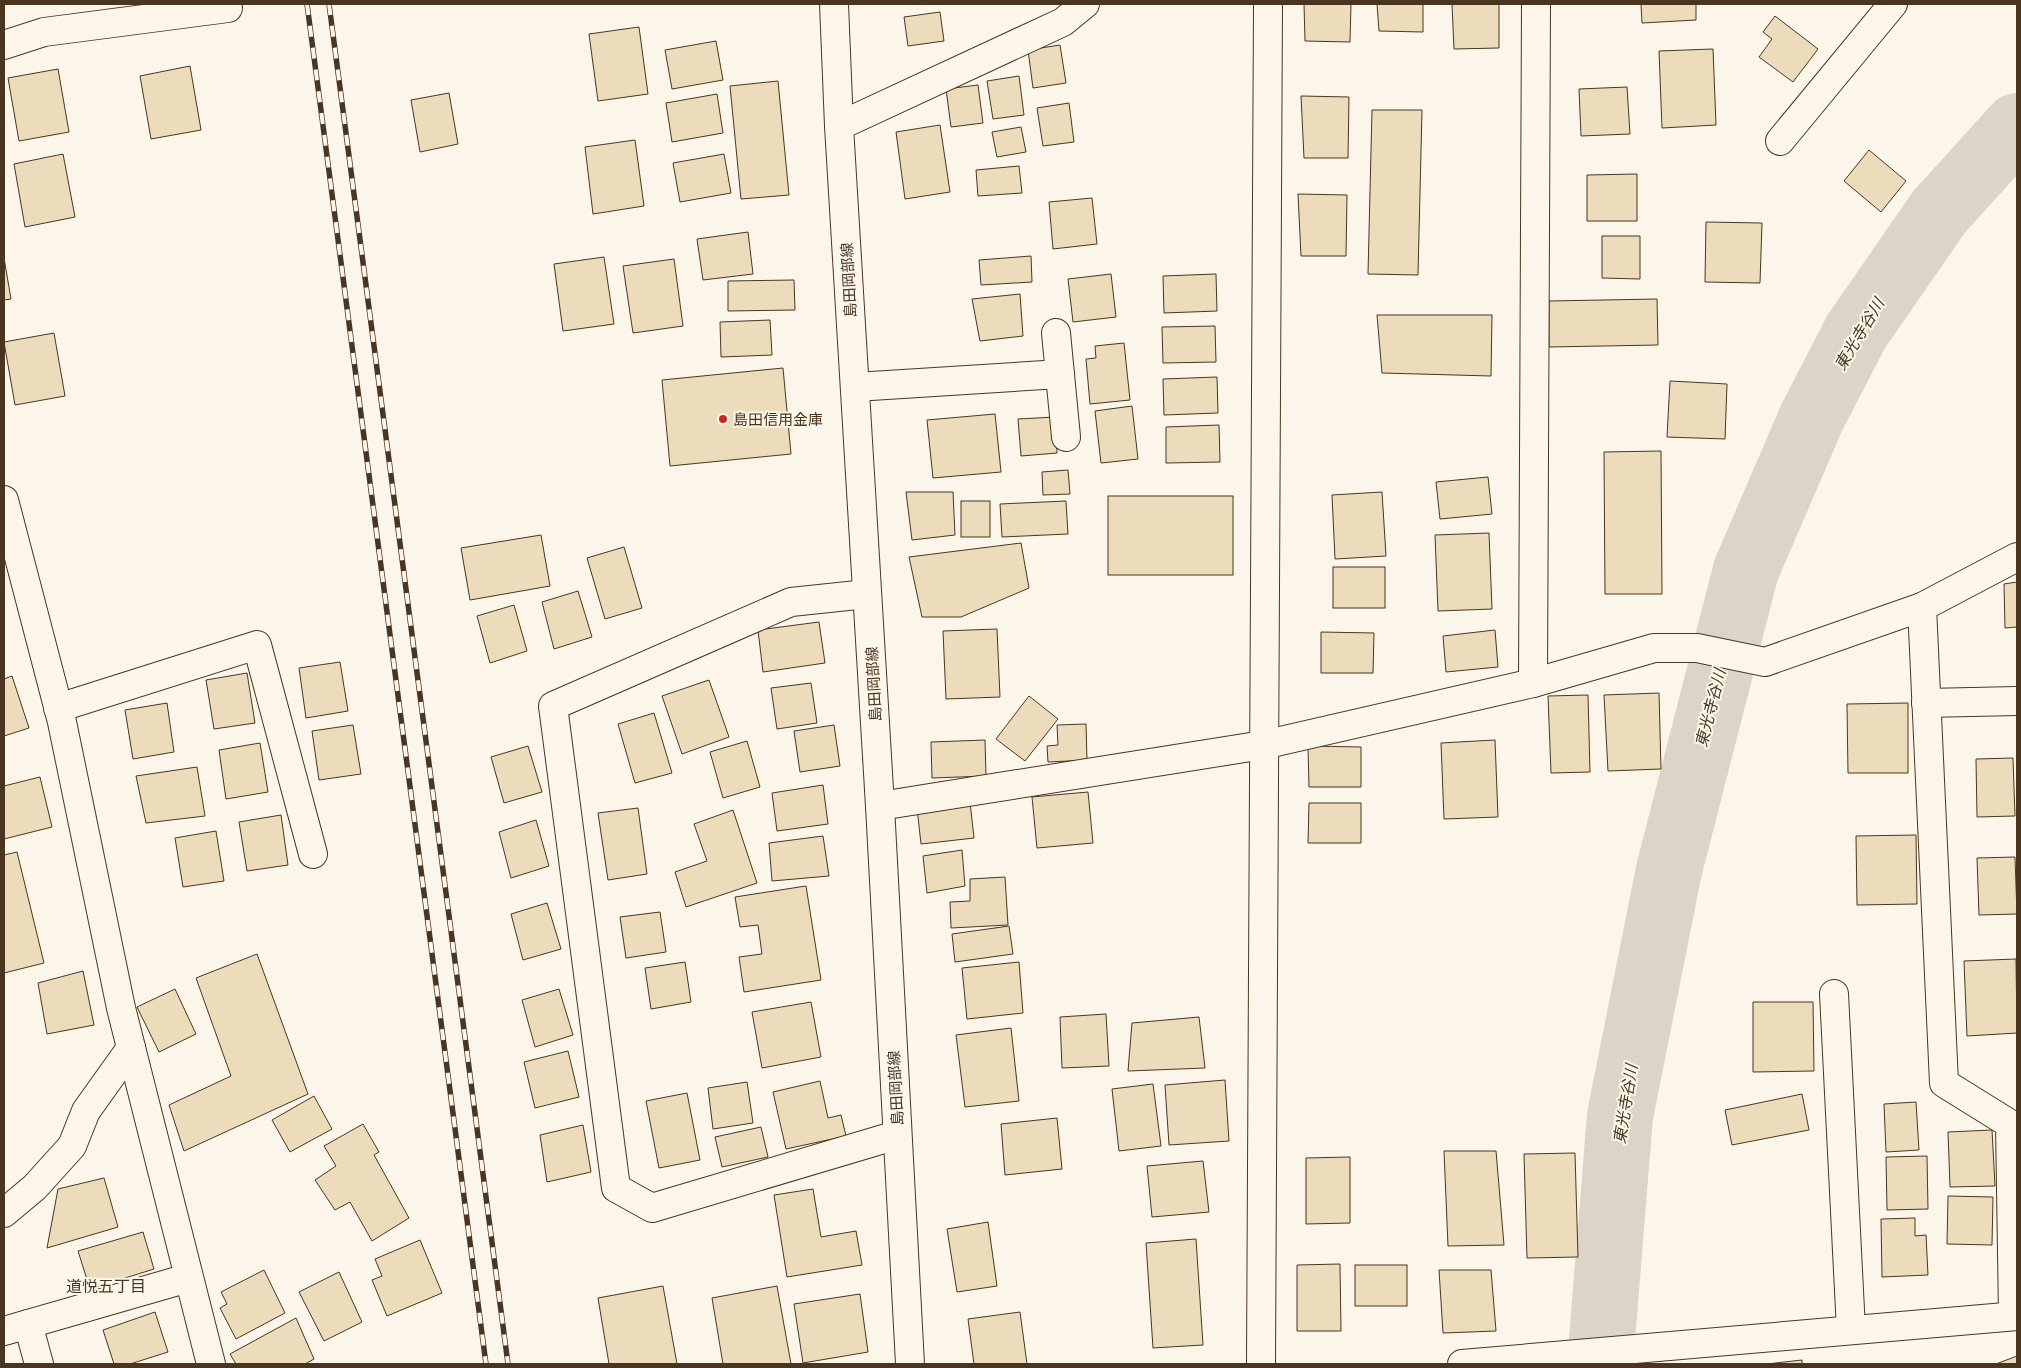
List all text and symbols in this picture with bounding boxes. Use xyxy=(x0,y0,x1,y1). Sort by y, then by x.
street label: 島田岡部線 xyxy=(836,242,860,318)
water label: 東光寺谷川 xyxy=(1829,292,1890,374)
place label: 島田信用金庫 xyxy=(733,409,823,429)
marker: 島田信用金庫 xyxy=(717,413,729,425)
street label: 島田岡部線 xyxy=(861,646,885,722)
water label: 東光寺谷川 xyxy=(1690,665,1731,749)
street label: 島田岡部線 xyxy=(883,1050,907,1126)
water label: 東光寺谷川 xyxy=(1608,1061,1642,1145)
district label: 道悦五丁目 xyxy=(66,1275,146,1297)

